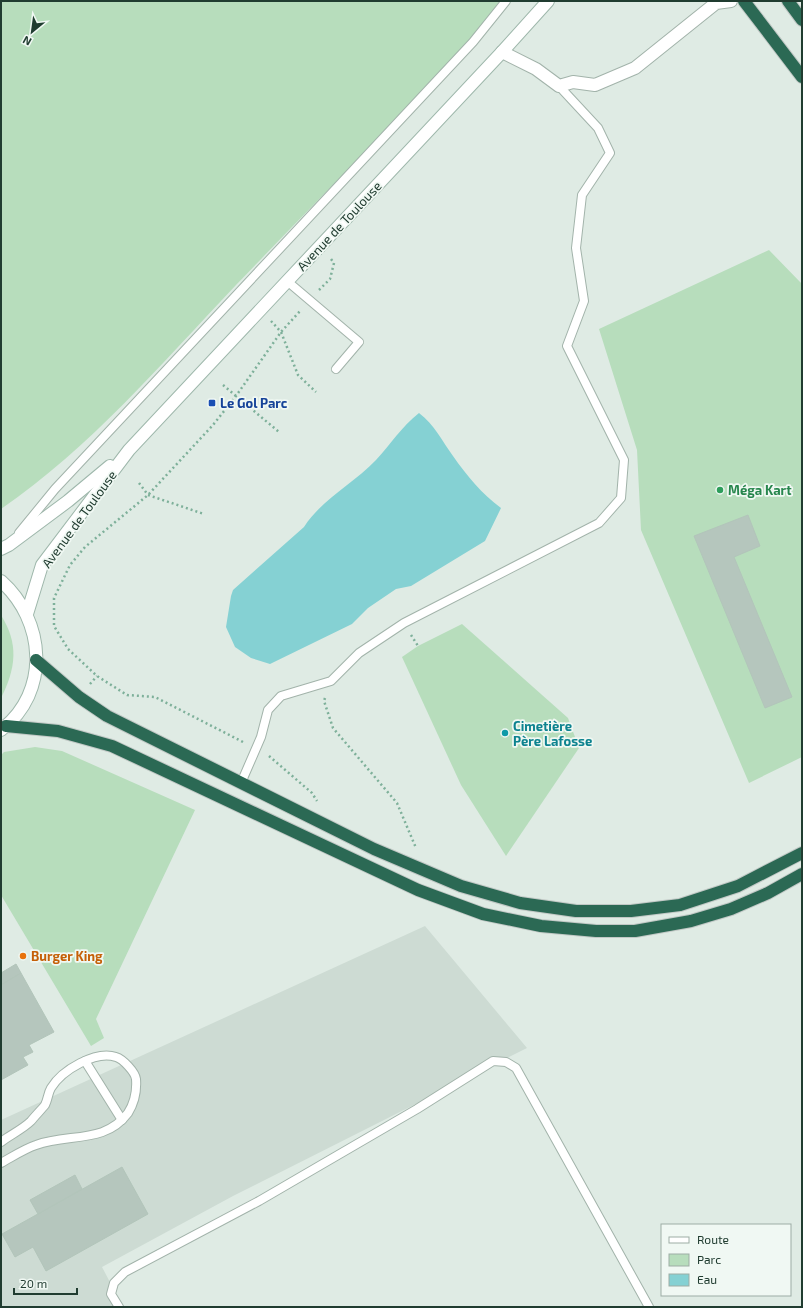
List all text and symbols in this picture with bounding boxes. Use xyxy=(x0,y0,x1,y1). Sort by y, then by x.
north arrow xyxy=(12,12,52,52)
text: N xyxy=(20,34,34,49)
street label: Avenue de Toulouse xyxy=(293,178,385,274)
place label: Le Gol Parc xyxy=(220,395,288,411)
marker: Le Gol Parc xyxy=(207,398,217,408)
street label: Avenue de Toulouse xyxy=(38,467,120,571)
place label: Méga Kart xyxy=(728,482,792,498)
marker: Méga Kart xyxy=(715,485,725,495)
place label: Cimetière Père Lafosse xyxy=(513,718,592,749)
marker: Cimetière Père Lafosse xyxy=(500,728,510,738)
place label: Burger King xyxy=(31,948,103,964)
marker: Burger King xyxy=(18,951,28,961)
legend xyxy=(661,1224,791,1296)
text: Route xyxy=(697,1232,729,1246)
text: Parc xyxy=(697,1252,721,1266)
scale bar xyxy=(14,1270,77,1296)
text: Eau xyxy=(697,1272,717,1286)
text: 20 m xyxy=(20,1276,47,1290)

